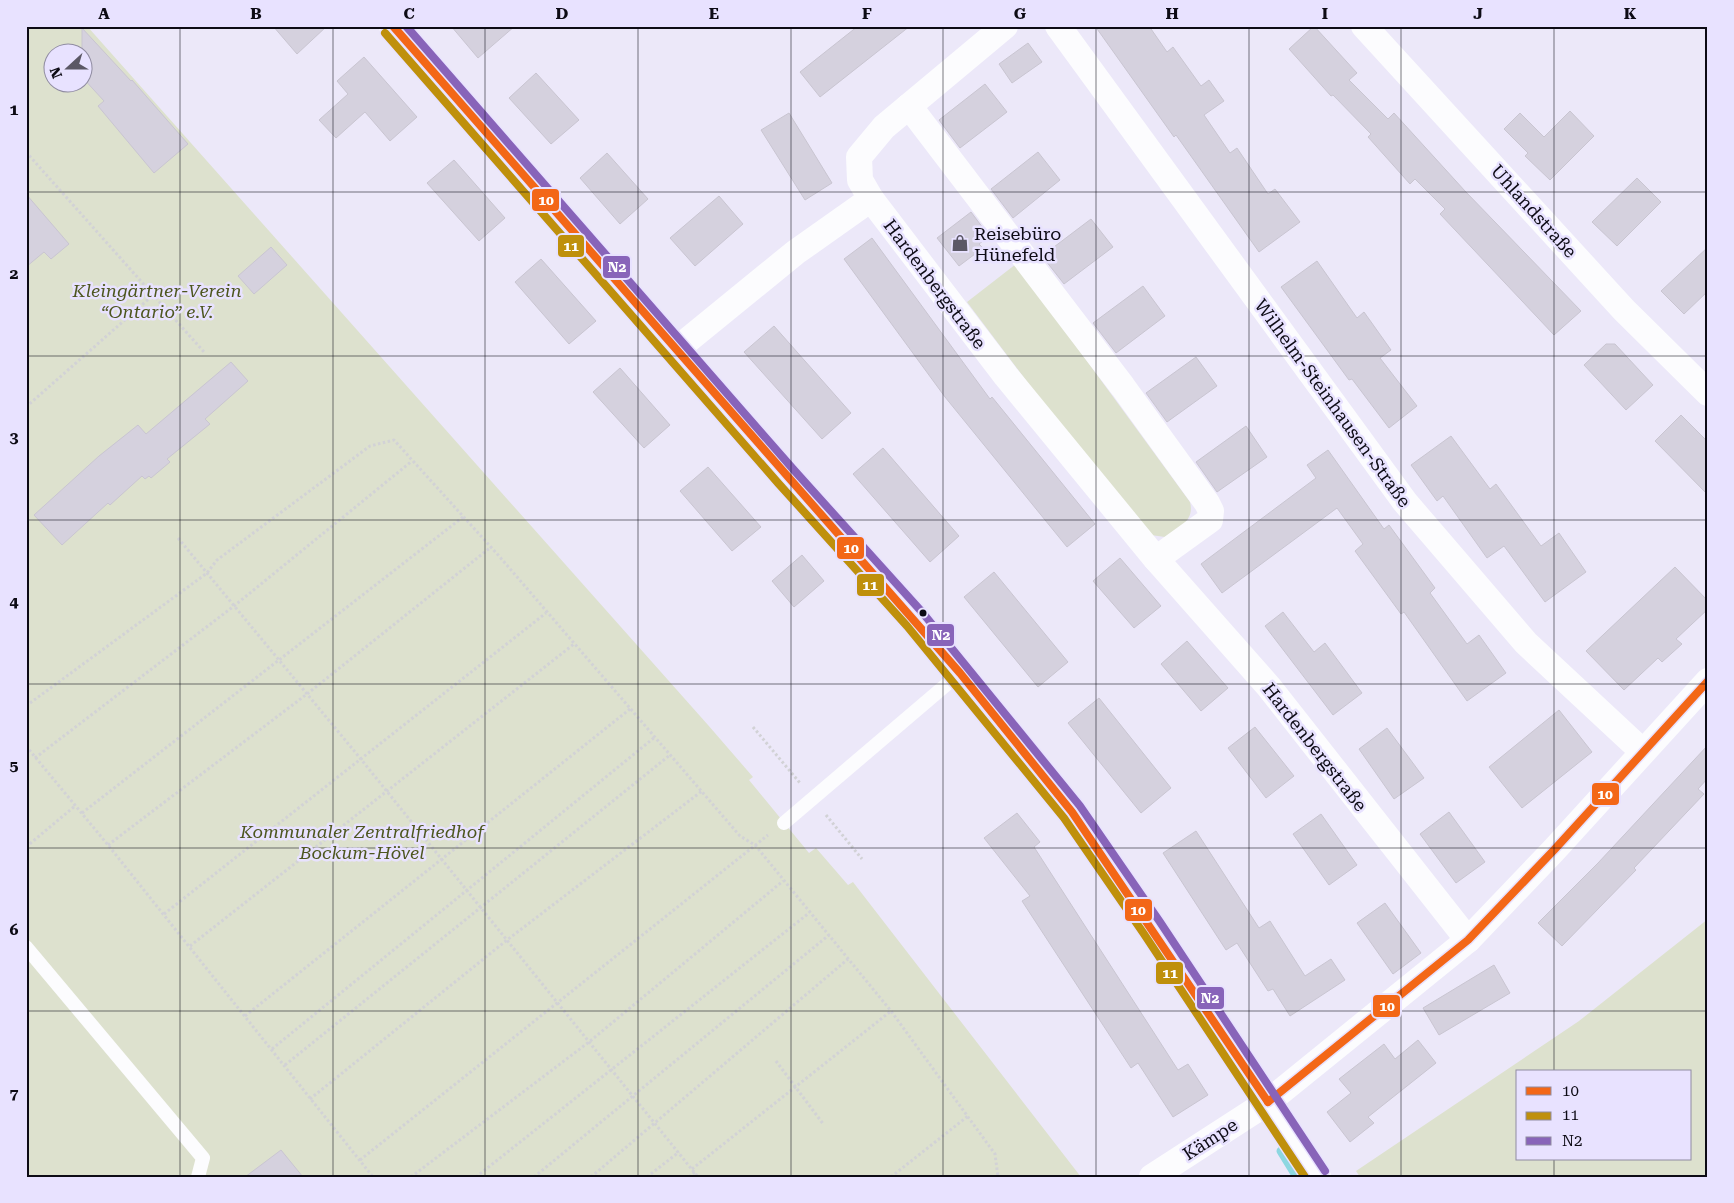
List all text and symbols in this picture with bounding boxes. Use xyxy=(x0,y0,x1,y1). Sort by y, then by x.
text: A xyxy=(98,4,110,23)
text: B xyxy=(250,4,262,23)
text: C xyxy=(403,4,415,23)
text: D xyxy=(556,4,569,23)
text: E xyxy=(709,4,719,23)
text: F xyxy=(862,4,872,23)
text: G xyxy=(1014,4,1027,23)
text: H xyxy=(1165,4,1179,23)
text: I xyxy=(1322,4,1328,23)
text: J xyxy=(1473,4,1483,23)
text: K xyxy=(1624,4,1637,23)
north arrow xyxy=(42,42,92,92)
text: N xyxy=(46,65,65,81)
text: 1 xyxy=(10,100,19,119)
street label: Uhlandstraße xyxy=(1487,160,1581,262)
line badge: 10 xyxy=(531,188,560,212)
text: 10 xyxy=(538,192,554,208)
street label: Hardenbergstraße xyxy=(879,215,991,353)
place label: Reisebüro Hünefeld xyxy=(974,223,1061,265)
shop icon: Reisebüro Hünefeld xyxy=(950,233,970,253)
line badge: 11 xyxy=(557,234,585,258)
text: 11 xyxy=(563,238,579,254)
line badge: N2 xyxy=(602,255,631,279)
text: N2 xyxy=(608,259,626,275)
text: 2 xyxy=(10,264,19,283)
park label: Kleingärtner-Verein “Ontario” e.V. xyxy=(71,280,242,322)
street label: Wilhelm-Steinhausen-Straße xyxy=(1251,295,1416,511)
text: 3 xyxy=(10,428,19,447)
line badge: 10 xyxy=(836,536,865,560)
text: 10 xyxy=(843,540,859,556)
line badge: 11 xyxy=(856,573,885,597)
text: 11 xyxy=(862,577,878,593)
text: 4 xyxy=(10,592,19,611)
unlabelled marker xyxy=(918,608,928,618)
line badge: N2 xyxy=(926,623,955,647)
text: N2 xyxy=(932,627,950,643)
street label: Hardenbergstraße xyxy=(1259,679,1372,815)
text: 5 xyxy=(10,756,19,775)
line badge: 10 xyxy=(1591,782,1620,806)
text: 10 xyxy=(1597,786,1613,802)
park label: Kommunaler Zentralfriedhof Bockum-Hövel xyxy=(239,821,486,863)
line badge: 10 xyxy=(1124,898,1153,922)
text: 10 xyxy=(1130,902,1146,918)
text: 6 xyxy=(10,920,19,939)
line badge: 11 xyxy=(1155,961,1184,985)
text: 11 xyxy=(1162,965,1178,981)
line badge: N2 xyxy=(1196,986,1225,1010)
text: N2 xyxy=(1201,990,1219,1006)
line badge: 10 xyxy=(1372,994,1401,1018)
text: 10 xyxy=(1379,998,1395,1014)
legend xyxy=(1516,1070,1692,1160)
text: 10 xyxy=(1562,1082,1579,1100)
text: 7 xyxy=(10,1084,19,1103)
text: 11 xyxy=(1562,1106,1579,1124)
street label: Kämpe xyxy=(1179,1114,1241,1164)
text: N2 xyxy=(1562,1132,1582,1150)

